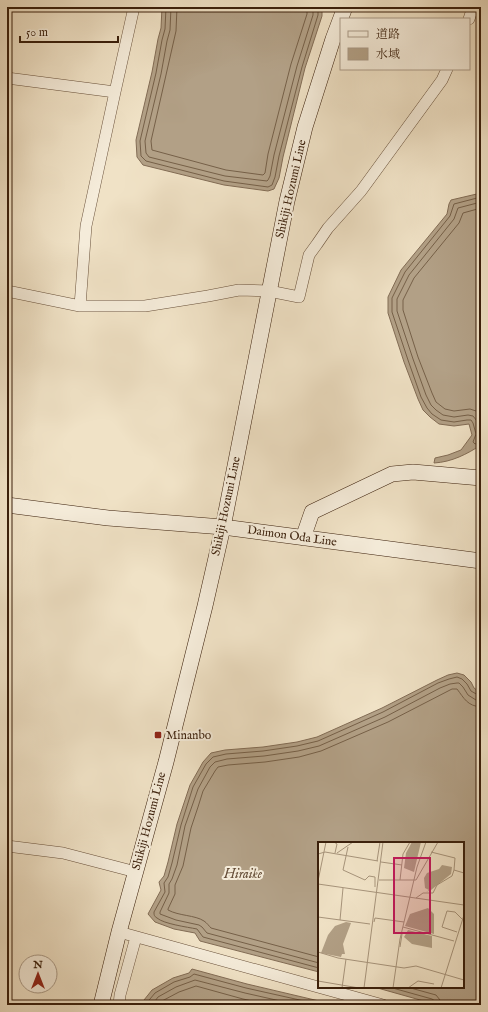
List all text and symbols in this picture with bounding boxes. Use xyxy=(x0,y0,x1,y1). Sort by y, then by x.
scale bar xyxy=(20,18,118,44)
legend xyxy=(340,18,470,70)
text: 50 m xyxy=(26,25,48,40)
text: 道路 xyxy=(376,27,400,42)
text: 水域 xyxy=(376,47,400,62)
street label: Shikiji Hozumi Line xyxy=(272,138,310,240)
street label: Shikiji Hozumi Line xyxy=(208,455,244,557)
street label: Daimon Oda Line xyxy=(246,522,338,550)
place label: Minanbo xyxy=(166,728,212,743)
marker: Minanbo xyxy=(153,730,163,740)
street label: Shikiji Hozumi Line xyxy=(129,770,169,872)
inset map xyxy=(318,842,464,988)
water label: Hiraike xyxy=(223,866,263,883)
north arrow xyxy=(18,954,58,994)
text: N xyxy=(32,958,43,972)

